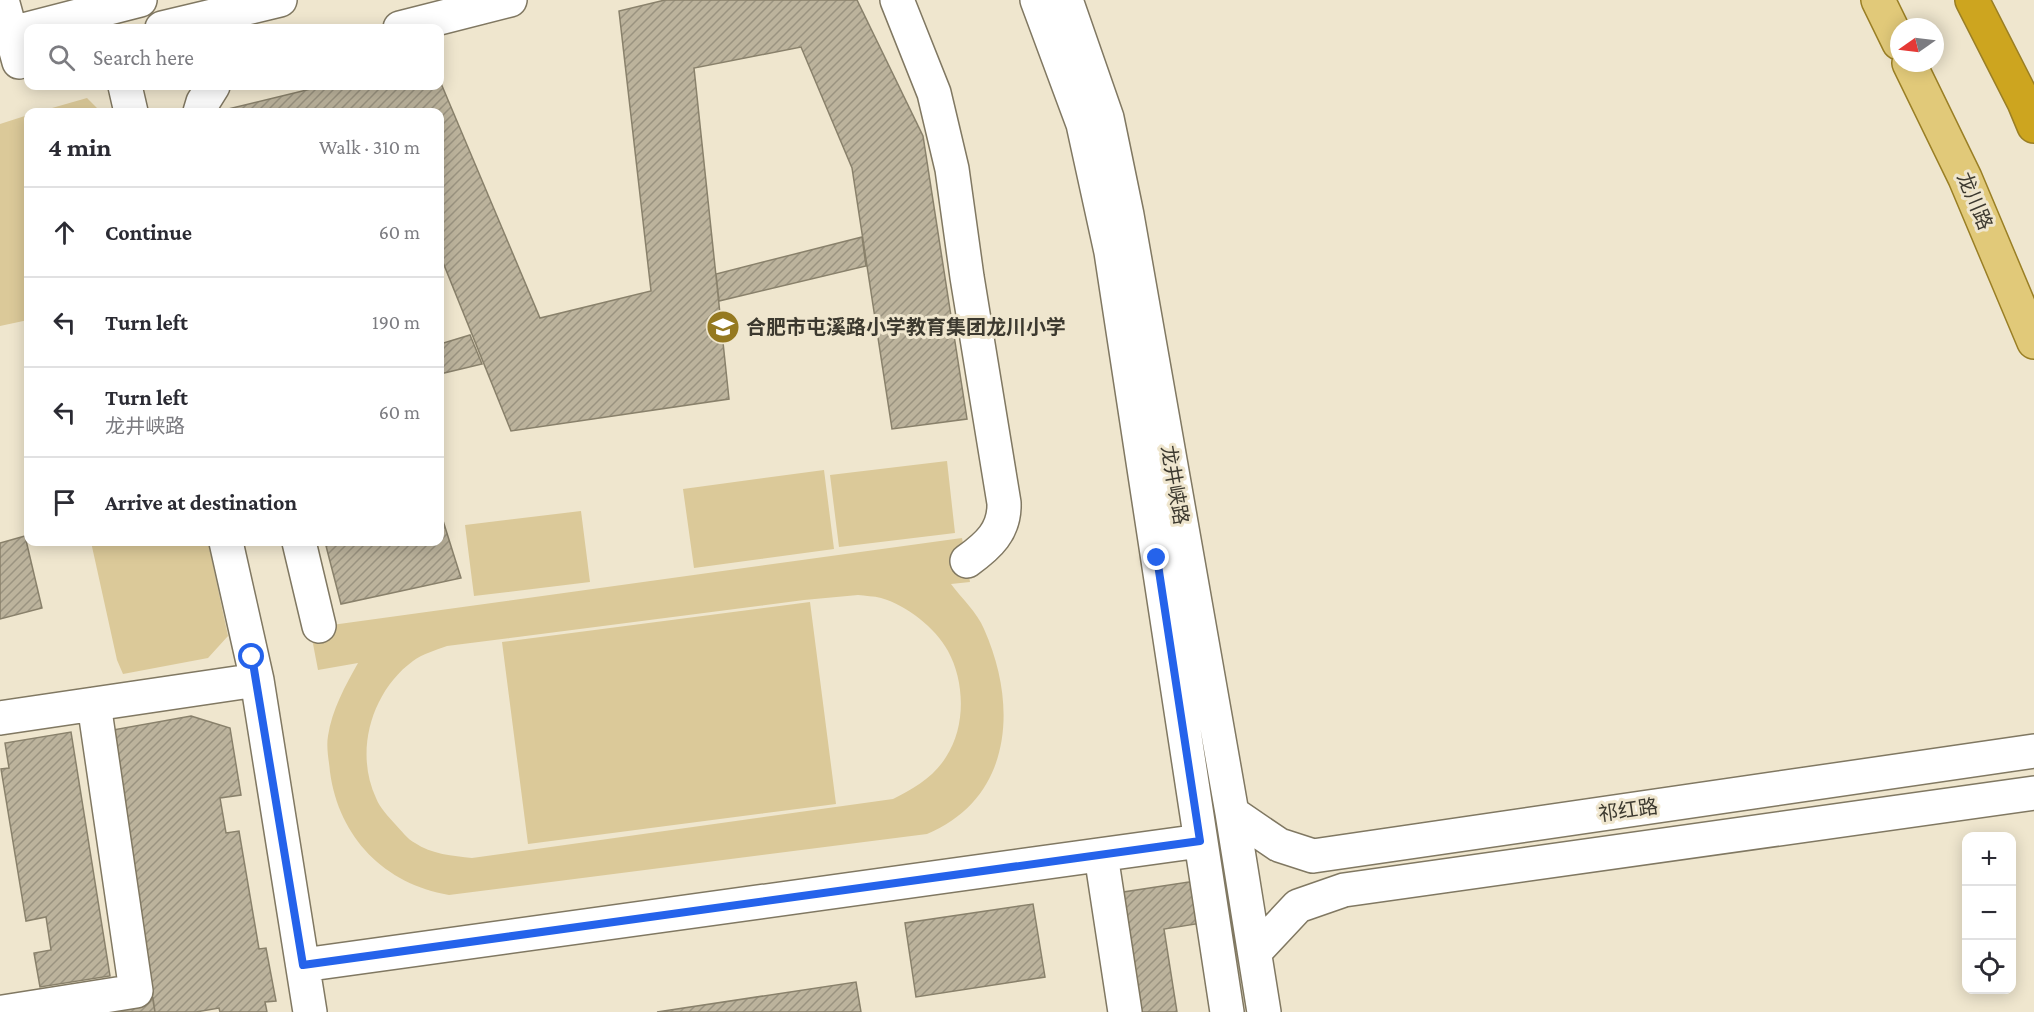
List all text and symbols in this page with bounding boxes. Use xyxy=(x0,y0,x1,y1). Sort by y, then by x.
north arrow xyxy=(1890,18,1944,72)
search box xyxy=(24,24,444,90)
icon: search xyxy=(45,41,78,74)
text: Search here xyxy=(93,45,194,70)
text: 4 min xyxy=(48,133,112,162)
text: Walk · 310 m xyxy=(319,136,420,158)
street label: 龙川路 xyxy=(1953,169,1997,233)
icon: ahead xyxy=(48,216,81,249)
text: Continue xyxy=(105,220,192,245)
text: 60 m xyxy=(379,221,420,243)
icon: left xyxy=(48,306,81,339)
school or university icon: 合肥市屯溪路小学教育集团龙川小学 xyxy=(705,309,741,345)
text: Turn left xyxy=(105,310,188,335)
text: 190 m xyxy=(372,311,420,333)
place label: 合肥市屯溪路小学教育集团龙川小学 xyxy=(746,316,1066,338)
text: Turn left xyxy=(105,385,188,410)
icon: left xyxy=(48,396,81,429)
text: 60 m xyxy=(379,401,420,423)
text: 龙井峡路 xyxy=(105,415,185,437)
street label: 龙井峡路 xyxy=(1157,444,1193,526)
icon: arrive xyxy=(48,486,81,519)
text: Arrive at destination xyxy=(105,490,297,515)
route end xyxy=(1143,544,1169,570)
route start xyxy=(238,643,264,669)
street label: 祁红路 xyxy=(1597,795,1659,825)
map controls xyxy=(1962,832,2016,994)
button: + xyxy=(1962,832,2016,886)
button: − xyxy=(1962,886,2016,940)
button: locate xyxy=(1962,940,2016,994)

